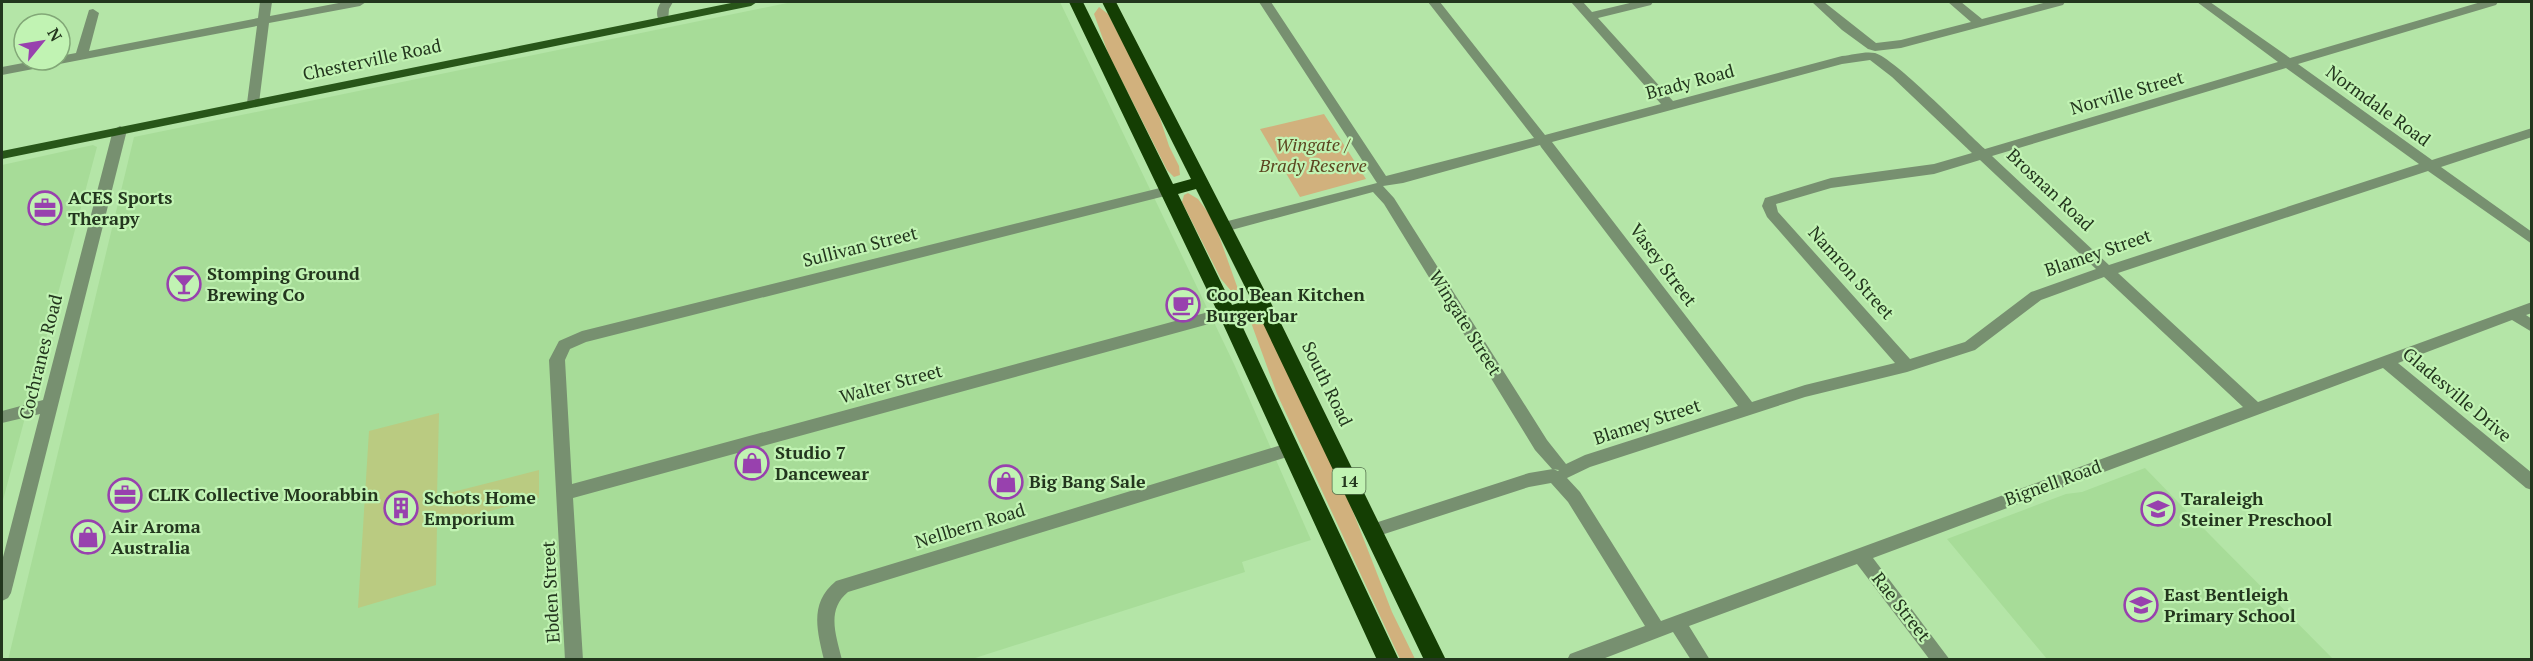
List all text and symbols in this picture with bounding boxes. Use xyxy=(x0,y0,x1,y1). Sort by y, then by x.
north arrow xyxy=(12,12,72,72)
text: N xyxy=(42,24,68,45)
street label: Chesterville Road xyxy=(300,33,443,85)
street label: Brady Road xyxy=(1643,58,1737,104)
street label: Normdale Road xyxy=(2322,59,2436,151)
street label: Norville Street xyxy=(2067,64,2187,120)
park label: Wingate / Brady Reserve xyxy=(1258,132,1367,177)
street label: Brosnan Road xyxy=(2002,143,2099,236)
place label: ACES Sports Therapy xyxy=(68,185,173,230)
office icon: ACES Sports Therapy xyxy=(27,190,63,226)
street label: Vasey Street xyxy=(1625,218,1703,311)
street label: Sullivan Street xyxy=(800,220,920,272)
street label: Namron Street xyxy=(1803,221,1900,324)
street label: Blamey Street xyxy=(2041,222,2155,282)
place label: Stomping Ground Brewing Co xyxy=(207,261,360,306)
street label: Wingate Street xyxy=(1424,265,1508,380)
bar icon: Stomping Ground Brewing Co xyxy=(166,266,202,302)
place label: Cool Bean Kitchen Burger bar xyxy=(1206,282,1365,327)
cafe icon: Cool Bean Kitchen Burger bar xyxy=(1165,287,1201,323)
street label: Cochranes Road xyxy=(13,292,67,422)
street label: South Road xyxy=(1297,337,1359,430)
street label: Gladesville Drive xyxy=(2398,342,2517,447)
street label: Walter Street xyxy=(837,358,945,408)
street label: Blamey Street xyxy=(1590,392,1704,450)
place label: Studio 7 Dancewear xyxy=(775,440,869,485)
shop icon: Studio 7 Dancewear xyxy=(734,445,770,481)
street label: Bignell Road xyxy=(2001,453,2104,511)
shop icon: Big Bang Sale xyxy=(988,464,1024,500)
road number: 14 xyxy=(1332,468,1366,494)
place label: Big Bang Sale xyxy=(1029,469,1146,493)
office icon: CLIK Collective Moorabbin xyxy=(107,477,143,513)
place label: CLIK Collective Moorabbin xyxy=(148,482,379,506)
place label: Schots Home Emporium xyxy=(424,485,536,530)
place label: Taraleigh Steiner Preschool xyxy=(2181,486,2332,531)
building icon: Schots Home Emporium xyxy=(383,490,419,526)
school or university icon: Taraleigh Steiner Preschool xyxy=(2140,491,2176,527)
street label: Nellbern Road xyxy=(912,497,1028,553)
place label: Air Aroma Australia xyxy=(111,514,201,559)
shop icon: Air Aroma Australia xyxy=(70,519,106,555)
street label: Ebden Street xyxy=(535,540,565,644)
street label: Rae Street xyxy=(1867,567,1937,646)
place label: East Bentleigh Primary School xyxy=(2164,582,2296,627)
school or university icon: East Bentleigh Primary School xyxy=(2123,587,2159,623)

